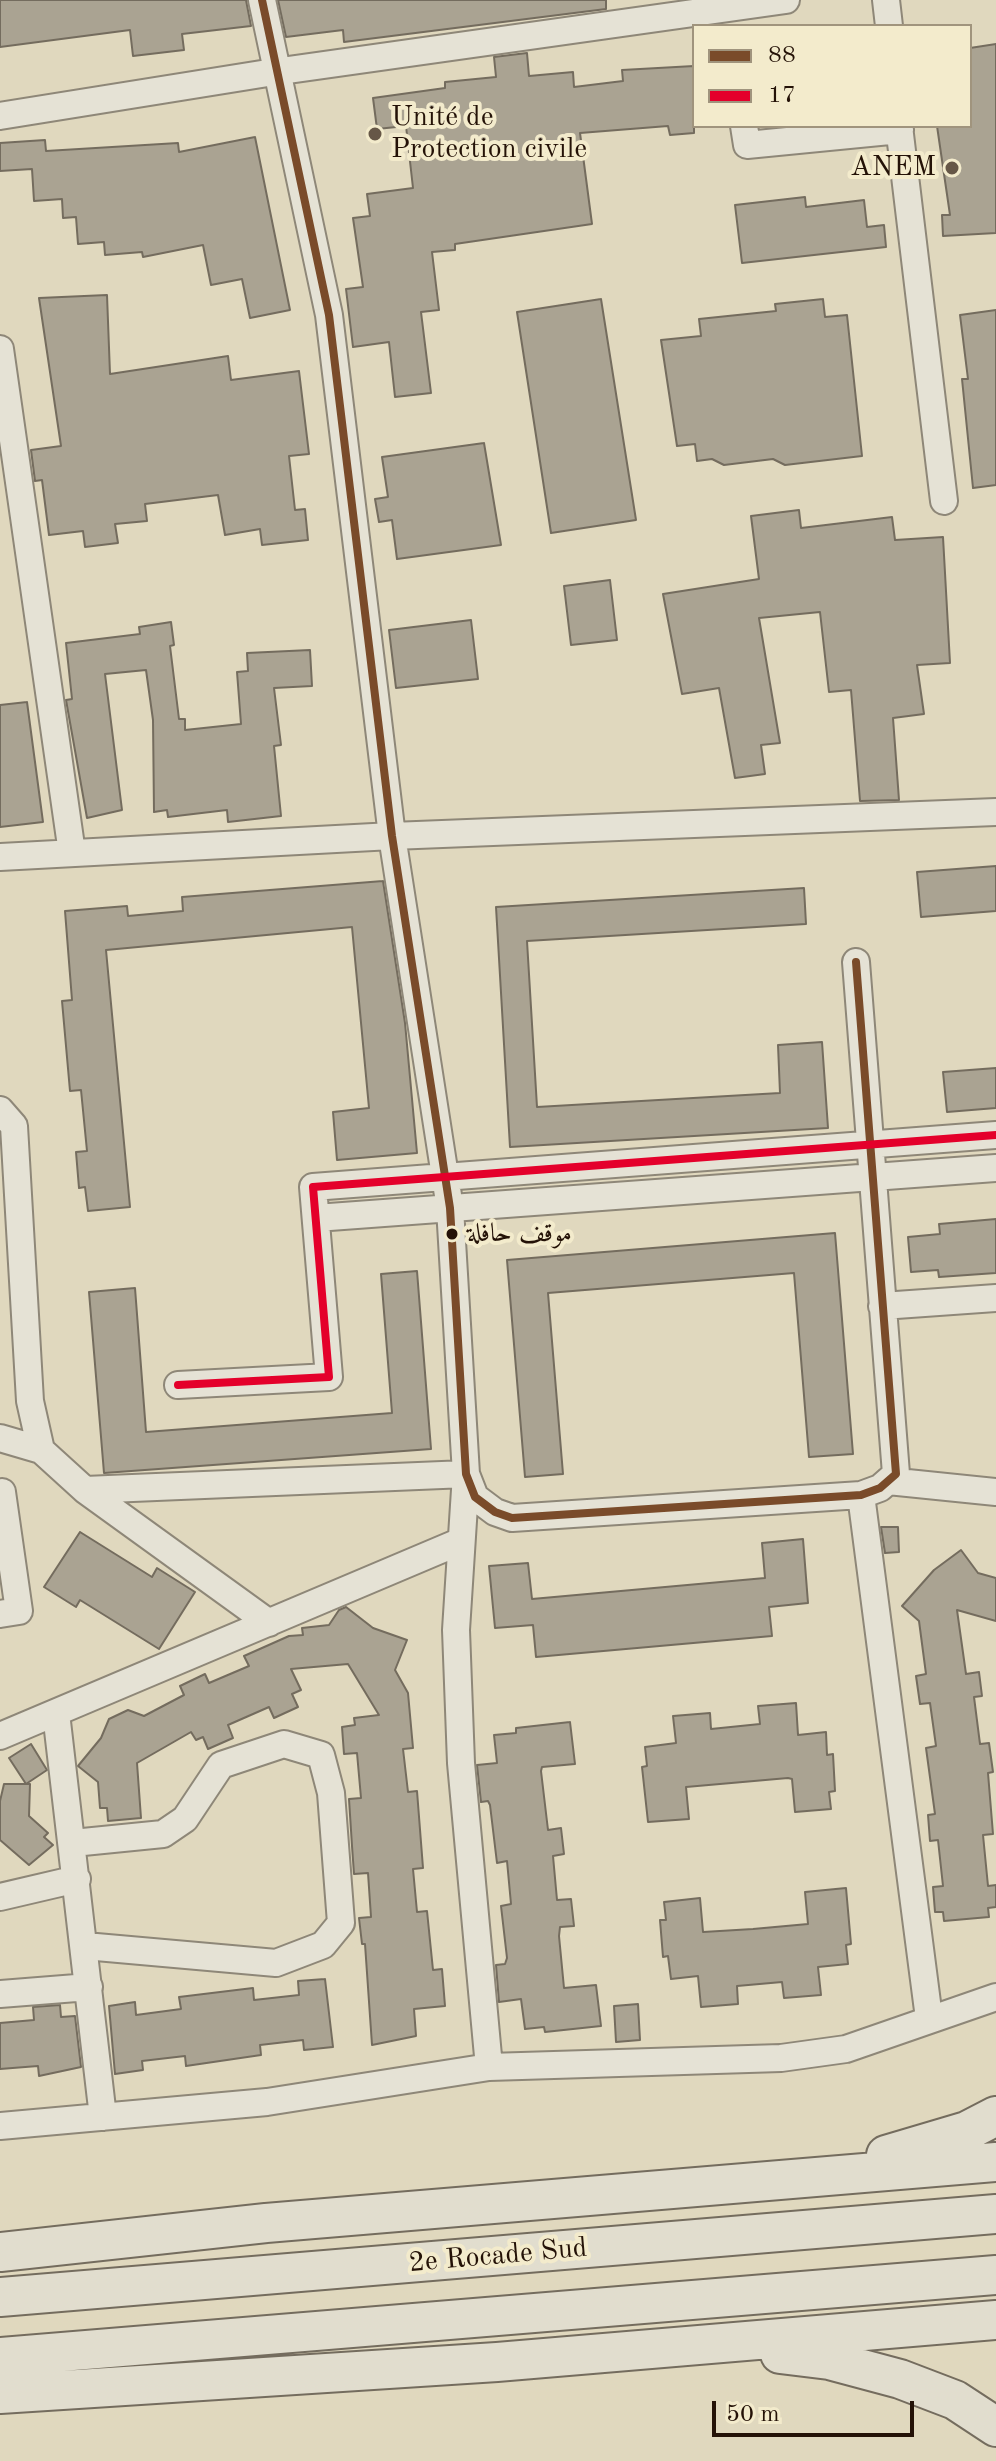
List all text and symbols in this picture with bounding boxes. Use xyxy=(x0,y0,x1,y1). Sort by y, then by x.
legend xyxy=(692,24,972,128)
text: 88 xyxy=(768,44,796,68)
text: 17 xyxy=(768,84,796,108)
place label: Unité de Protection civile xyxy=(391,101,587,167)
marker: Unité de Protection civile xyxy=(366,125,384,143)
place label: ANEM xyxy=(850,151,936,185)
marker: ANEM xyxy=(943,159,961,177)
place label: موقف حافلة xyxy=(467,1218,572,1250)
marker: موقف حافلة xyxy=(444,1226,460,1242)
street label: 2e Rocade Sud xyxy=(407,2231,589,2281)
scale bar xyxy=(716,2385,918,2435)
text: 50 m xyxy=(726,2403,780,2427)

